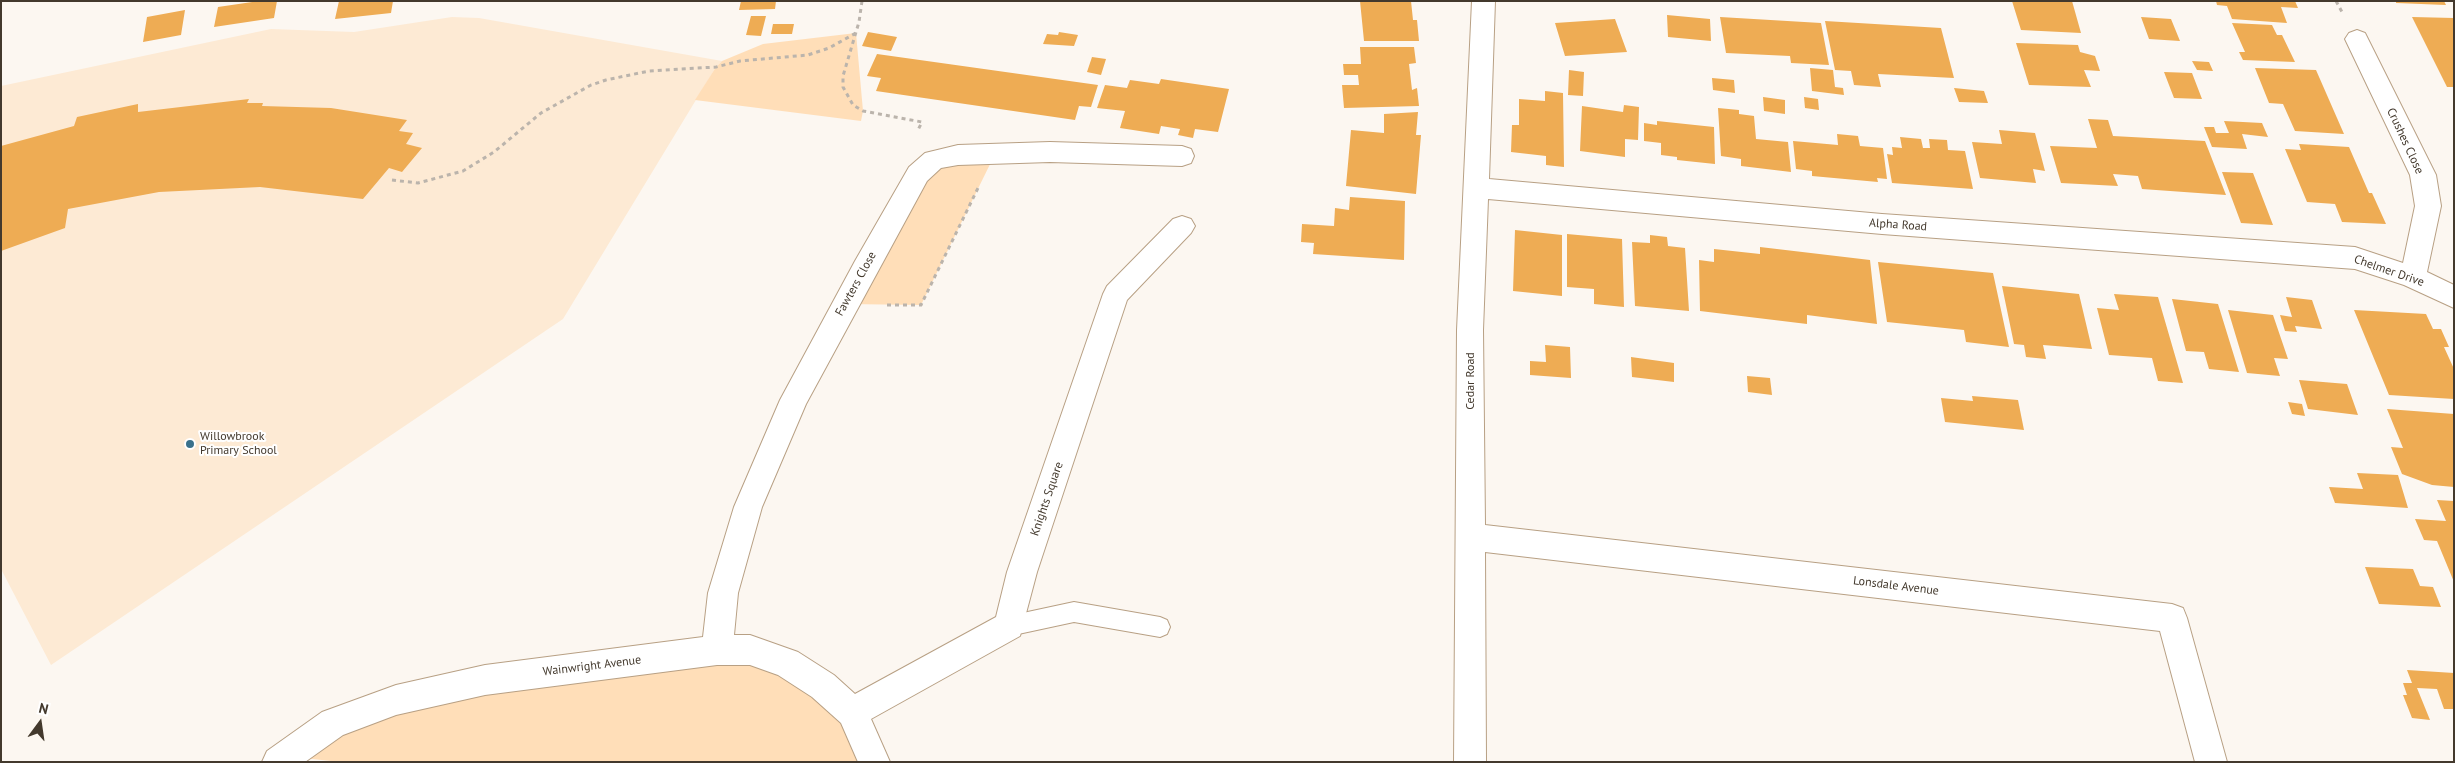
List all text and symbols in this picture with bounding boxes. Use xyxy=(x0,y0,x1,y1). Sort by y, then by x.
street label: Crushes Close xyxy=(2383,106,2427,176)
street label: Alpha Road xyxy=(1868,216,1928,234)
street label: Fawters Close xyxy=(832,249,880,319)
street label: Chelmer Drive xyxy=(2352,252,2426,290)
street label: Cedar Road xyxy=(1464,352,1478,410)
place label: Willowbrook Primary School xyxy=(200,430,277,458)
marker: Willowbrook Primary School xyxy=(184,438,196,450)
street label: Knights Square xyxy=(1028,460,1066,538)
street label: Lonsdale Avenue xyxy=(1852,574,1940,598)
street label: Wainwright Avenue xyxy=(542,653,642,679)
north arrow xyxy=(15,698,65,748)
text: N xyxy=(37,699,50,718)

